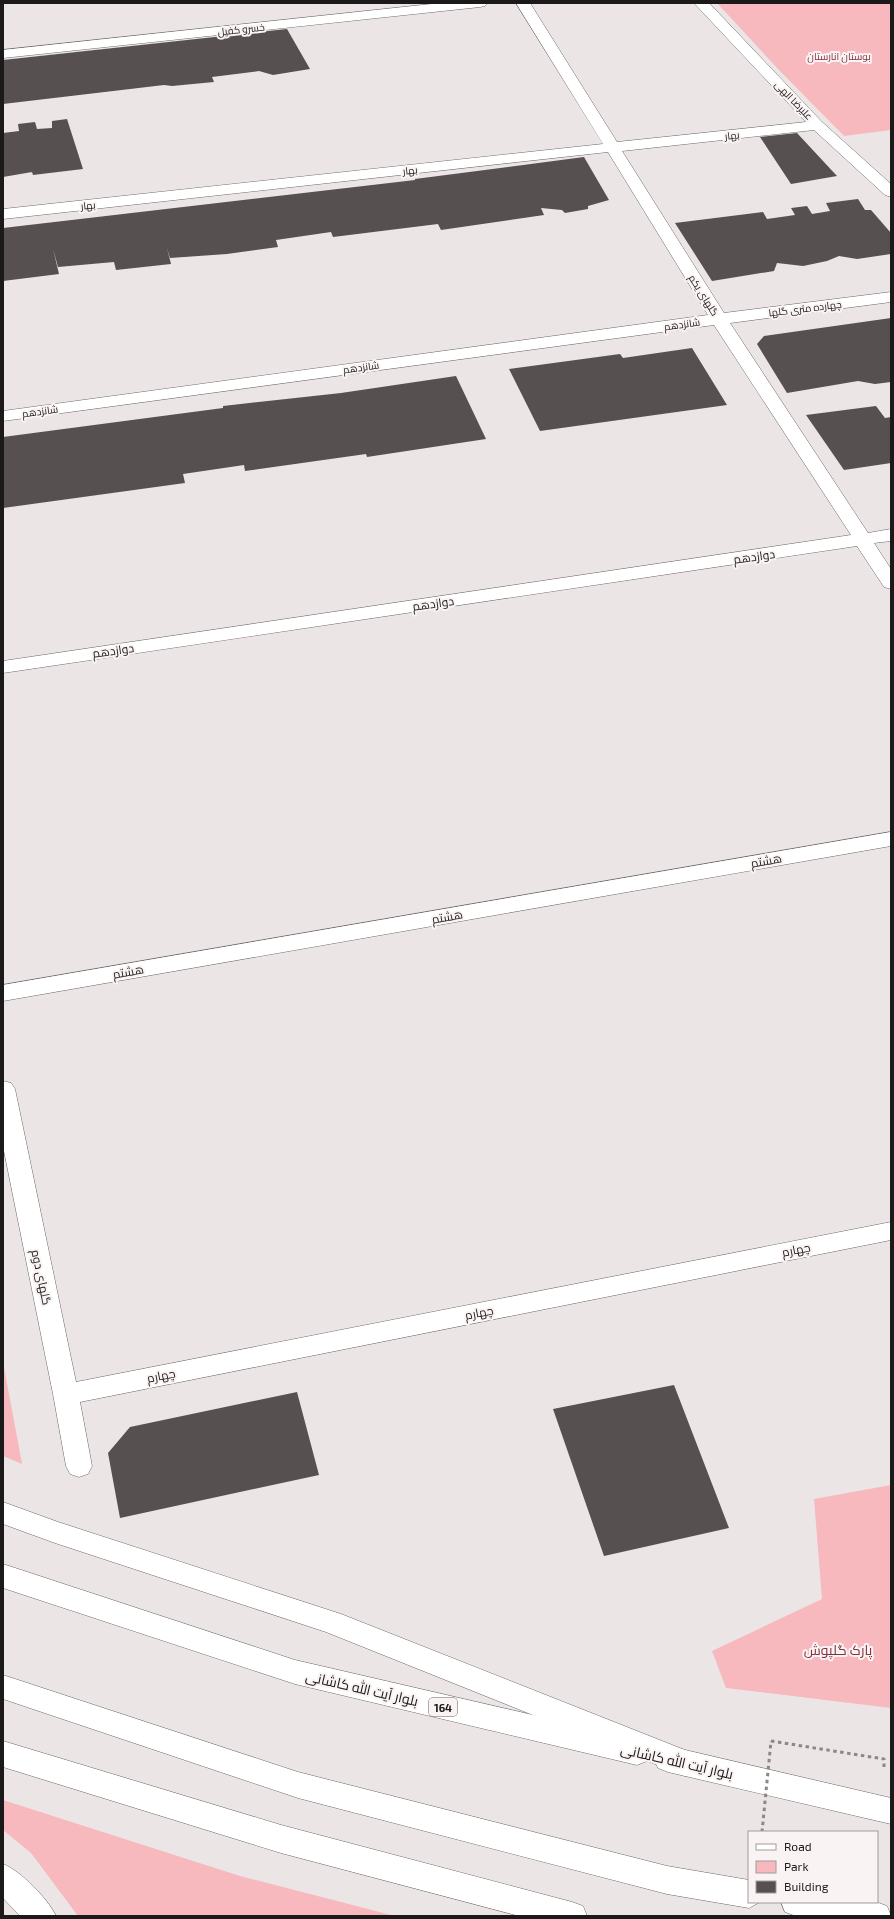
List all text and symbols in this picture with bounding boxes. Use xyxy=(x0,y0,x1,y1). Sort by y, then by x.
street label: خسرو کفیل xyxy=(217,21,265,38)
park label: بوستان انارستان xyxy=(807,50,871,63)
street label: علیرضا الهی xyxy=(772,78,815,123)
street label: بهار xyxy=(723,128,740,143)
street label: بهار xyxy=(401,163,418,178)
street label: بهار xyxy=(79,198,96,213)
street label: گلهای یکم xyxy=(685,272,721,319)
street label: چهارده متری گلها xyxy=(768,298,842,319)
street label: شانزدهم xyxy=(663,316,701,334)
street label: شانزدهم xyxy=(342,359,380,377)
street label: شانزدهم xyxy=(21,403,59,421)
street label: دوازدهم xyxy=(732,546,776,568)
street label: دوازدهم xyxy=(411,593,455,615)
street label: دوازدهم xyxy=(91,640,135,662)
street label: هشتم xyxy=(749,850,783,872)
street label: هشتم xyxy=(430,906,464,928)
street label: هشتم xyxy=(111,961,145,983)
street label: چهارم xyxy=(781,1239,812,1262)
street label: گلهای دوم xyxy=(27,1248,55,1307)
street label: چهارم xyxy=(464,1302,495,1325)
street label: چهارم xyxy=(146,1365,177,1388)
park label: پارک گلپوش xyxy=(804,1641,873,1660)
street label: بلوار آیت الله کاشانی xyxy=(304,1667,420,1709)
road number: 164 xyxy=(429,1698,457,1716)
street label: بلوار آیت الله کاشانی xyxy=(619,1740,735,1782)
legend xyxy=(748,1831,878,1903)
text: Road xyxy=(784,1839,812,1853)
text: Park xyxy=(784,1859,809,1873)
text: Building xyxy=(784,1879,829,1893)

